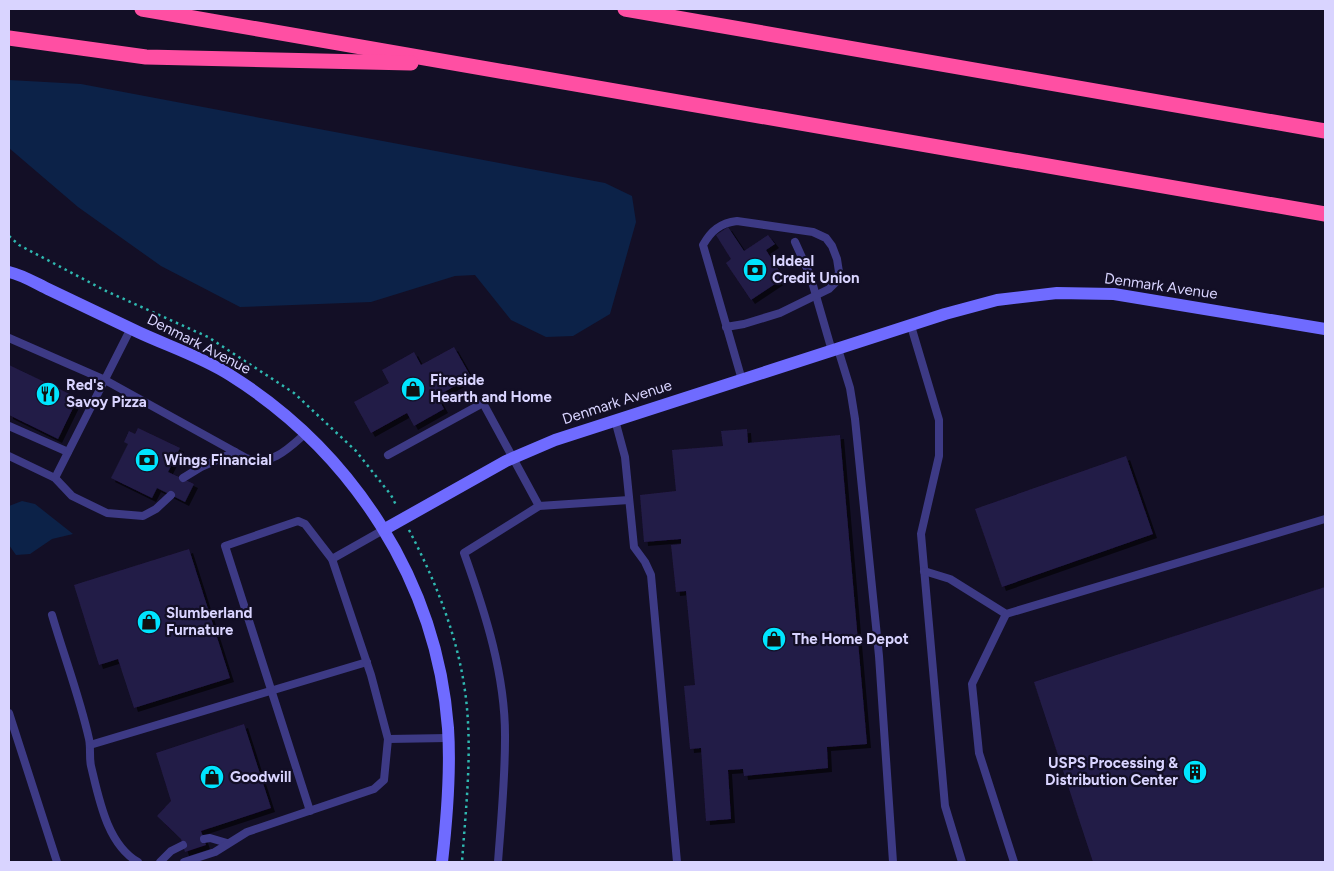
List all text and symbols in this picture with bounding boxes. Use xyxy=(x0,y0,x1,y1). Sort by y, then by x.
place label: Iddeal Credit Union xyxy=(772,252,860,287)
bank icon: Iddeal Credit Union xyxy=(742,257,768,283)
street label: Denmark Avenue xyxy=(1103,269,1219,303)
street label: Denmark Avenue xyxy=(144,310,254,378)
place label: Fireside Hearth and Home xyxy=(430,371,552,406)
place label: Red's Savoy Pizza xyxy=(66,376,147,411)
shop icon: Fireside Hearth and Home xyxy=(400,376,426,402)
street label: Denmark Avenue xyxy=(560,376,674,428)
restaurant icon: Red's Savoy Pizza xyxy=(35,381,61,407)
bank icon: Wings Financial xyxy=(134,447,160,473)
place label: Wings Financial xyxy=(164,451,272,469)
place label: Slumberland Furnature xyxy=(166,604,253,639)
shop icon: Slumberland Furnature xyxy=(136,609,162,635)
shop icon: The Home Depot xyxy=(761,626,787,652)
place label: The Home Depot xyxy=(792,630,909,648)
place label: USPS Processing & Distribution Center xyxy=(1045,754,1178,789)
building icon: USPS Processing & Distribution Center xyxy=(1182,759,1208,785)
shop icon: Goodwill xyxy=(199,764,225,790)
place label: Goodwill xyxy=(230,768,291,786)

